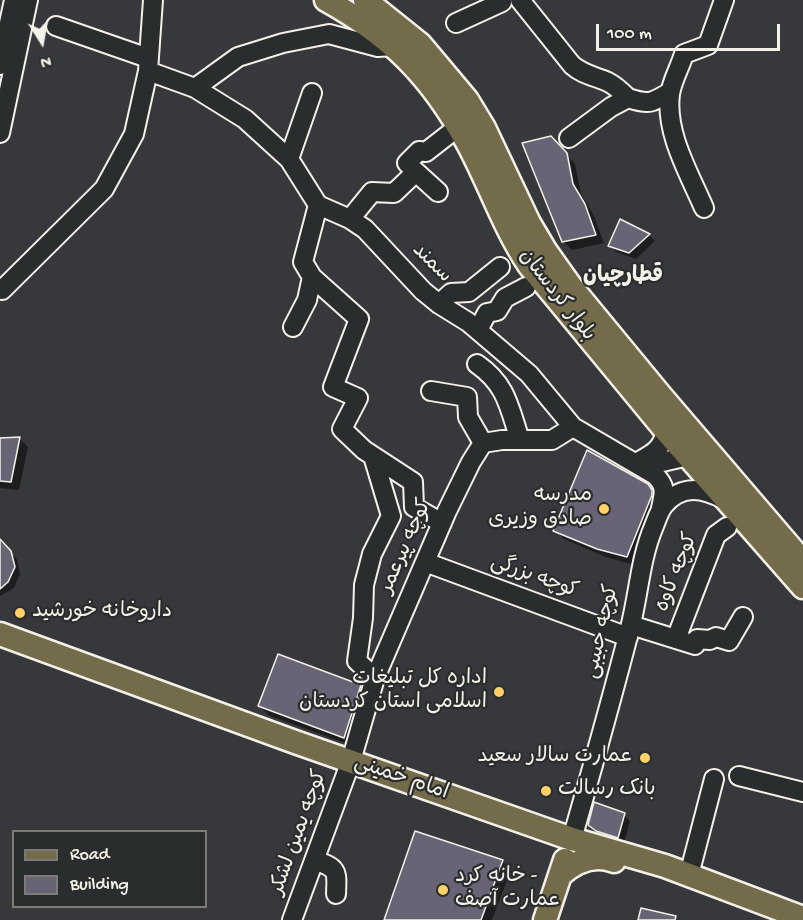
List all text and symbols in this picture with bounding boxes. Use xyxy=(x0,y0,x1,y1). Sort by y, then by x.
north arrow xyxy=(12,12,72,72)
scale bar xyxy=(599,12,784,50)
text: 100 m xyxy=(607,24,652,45)
text: N xyxy=(39,50,52,70)
street label: سمند xyxy=(406,239,456,289)
street label: بلوار کردستان xyxy=(512,245,600,347)
district label: قطارچیان xyxy=(583,265,663,291)
place label: مدرسه صادق وزیری xyxy=(488,484,592,534)
street label: کوچه پیرعمر xyxy=(375,496,439,598)
marker: مدرسه صادق وزیری xyxy=(597,502,611,516)
street label: کوچه کاوه xyxy=(651,530,705,616)
street label: کوچه بزرگی xyxy=(487,551,581,605)
street label: کوچه حبیبی xyxy=(580,583,626,681)
place label: داروخانه خورشید xyxy=(32,600,172,626)
marker: داروخانه خورشید xyxy=(13,606,27,620)
place label: اداره کل تبلیغات اسلامی استان کردستان xyxy=(299,667,487,717)
marker: اداره کل تبلیغات اسلامی استان کردستان xyxy=(492,685,506,699)
place label: عمارت سالار سعید xyxy=(478,745,633,771)
street label: امام خمینی xyxy=(350,751,452,807)
marker: عمارت سالار سعید xyxy=(638,751,652,765)
street label: کوچه یمین لشکر xyxy=(266,767,334,899)
place label: بانک رسالت xyxy=(558,778,656,804)
marker: بانک رسالت xyxy=(539,784,553,798)
legend xyxy=(12,830,207,908)
text: Road xyxy=(70,845,109,866)
place label: خانه کرد - عمارت آصف xyxy=(455,865,561,915)
text: Building xyxy=(70,875,129,896)
marker: خانه کرد - عمارت آصف xyxy=(436,883,450,897)

